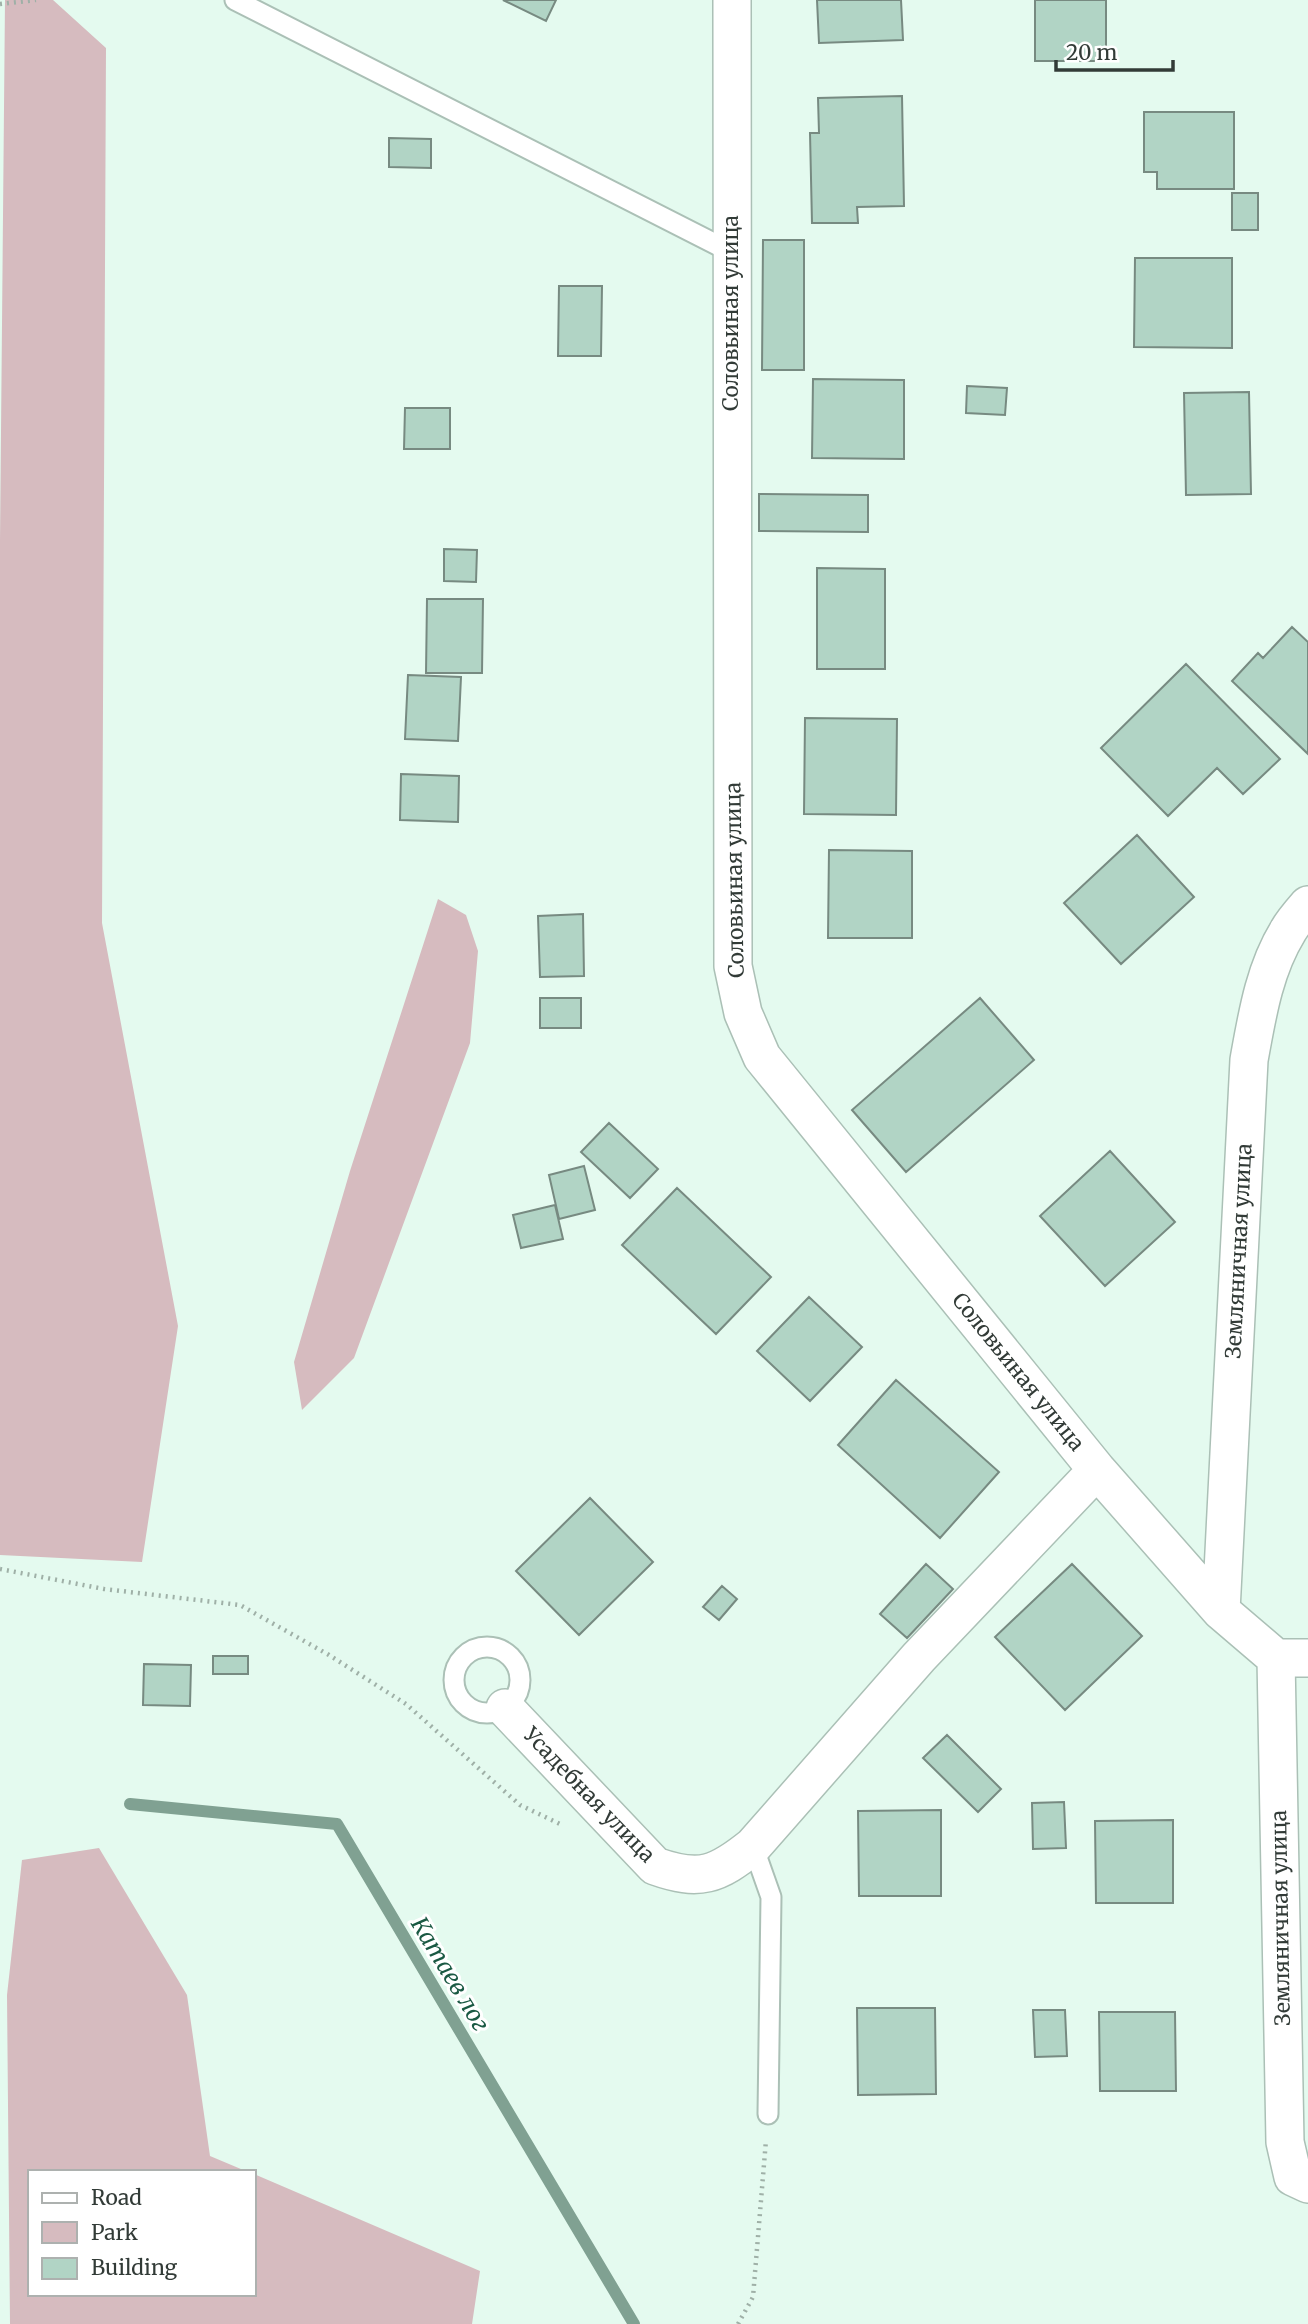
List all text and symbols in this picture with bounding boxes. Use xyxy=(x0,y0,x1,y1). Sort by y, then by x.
scale bar xyxy=(1056,28,1173,72)
text: 20 m xyxy=(1066,39,1118,66)
street label: Соловьиная улица xyxy=(717,215,744,411)
street label: Соловьиная улица xyxy=(719,782,750,978)
street label: Земляничная улица xyxy=(1219,1143,1258,1359)
street label: Соловьиная улица xyxy=(946,1287,1090,1456)
street label: Усадебная улица xyxy=(517,1721,661,1868)
street label: Земляничная улица xyxy=(1265,1810,1296,2026)
water label: Катаев лог xyxy=(405,1911,496,2036)
legend xyxy=(28,2170,256,2296)
text: Road xyxy=(91,2184,142,2211)
text: Park xyxy=(91,2219,138,2246)
text: Building xyxy=(91,2254,178,2281)

